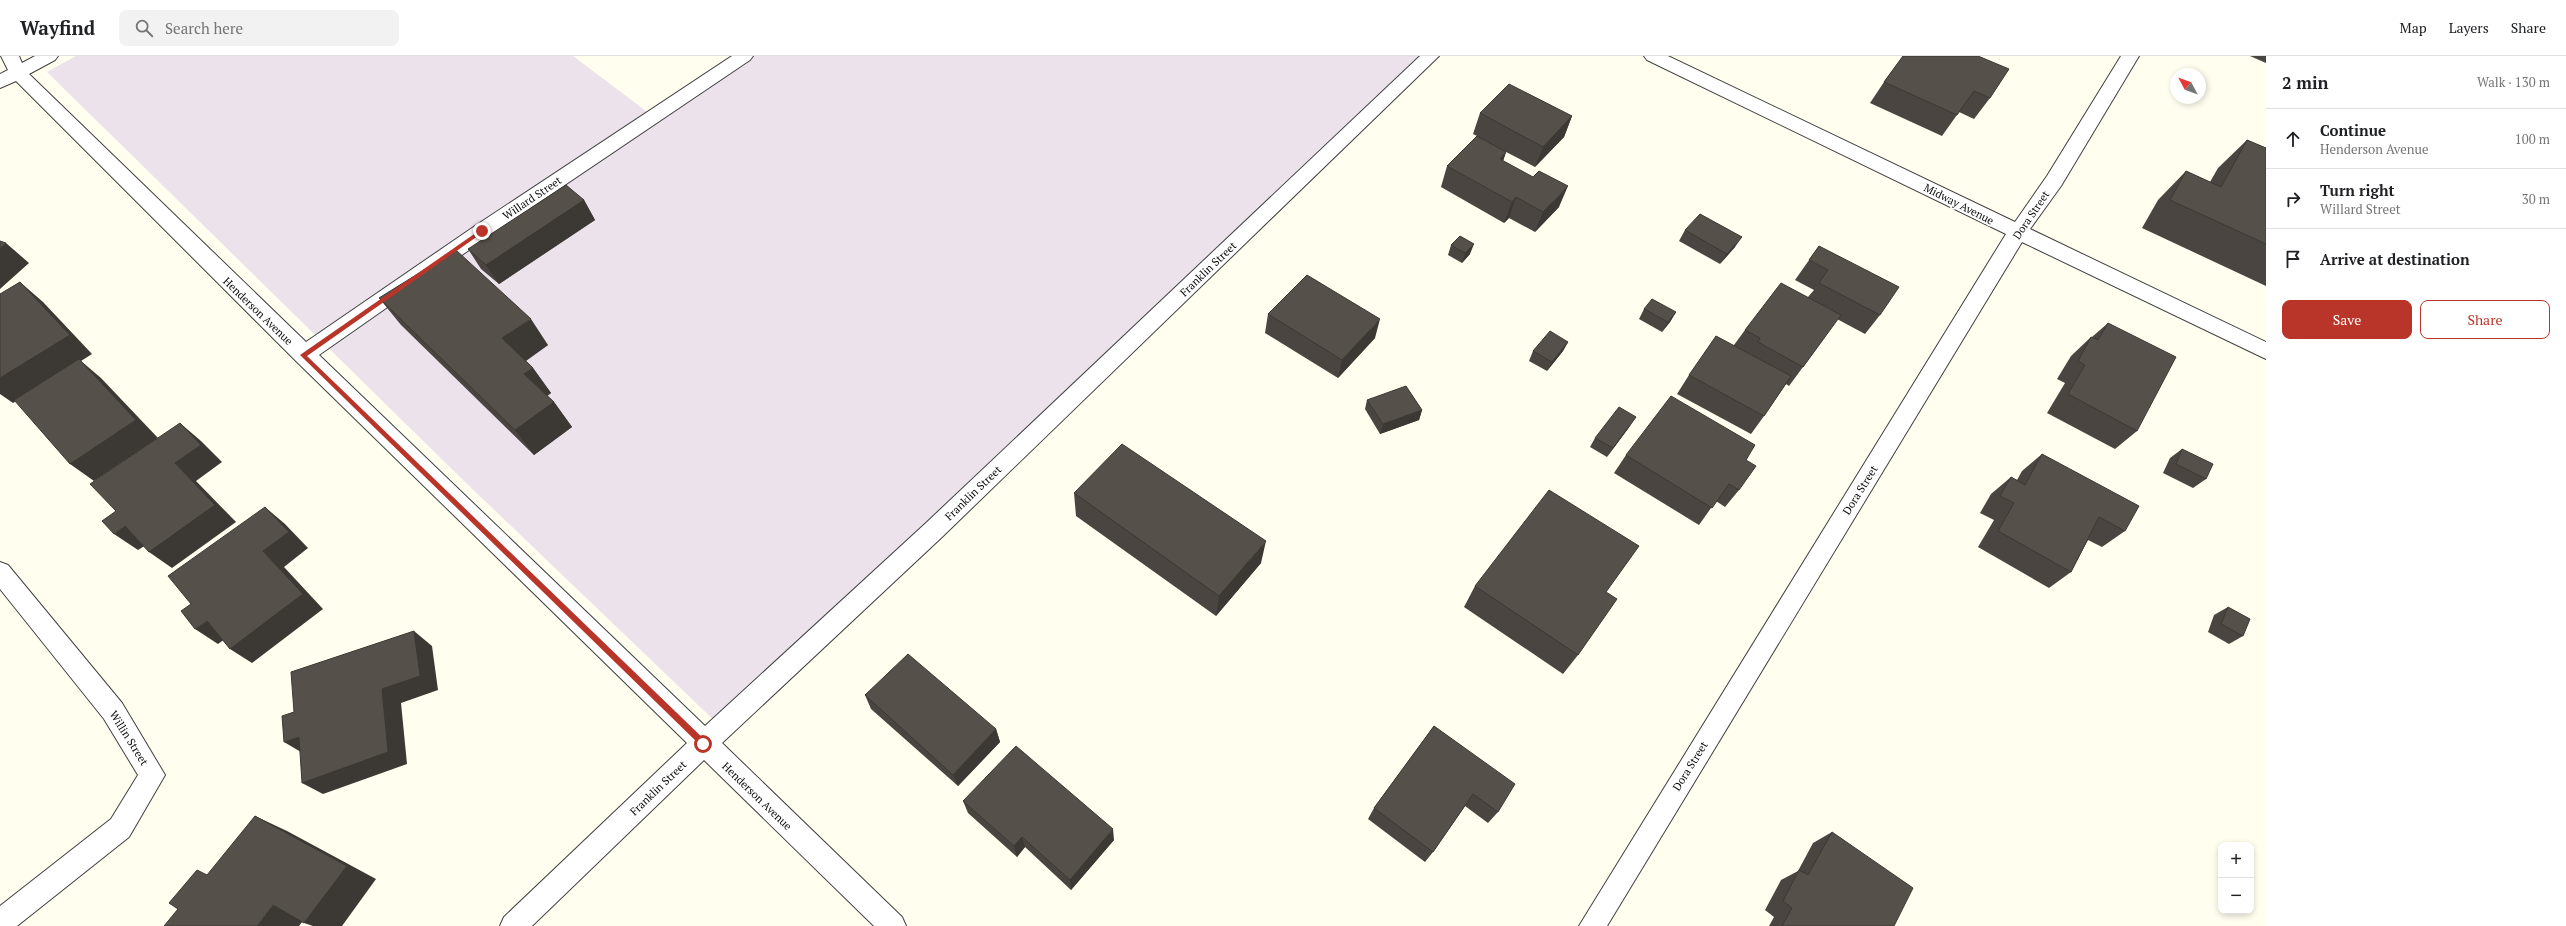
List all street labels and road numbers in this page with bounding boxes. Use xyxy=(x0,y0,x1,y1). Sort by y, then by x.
street label: Willard Street xyxy=(500,173,564,223)
street label: Midway Avenue xyxy=(1922,180,1997,228)
street label: Dora Street xyxy=(2010,188,2052,242)
street label: Franklin Street xyxy=(1177,239,1239,299)
street label: Henderson Avenue xyxy=(220,274,296,348)
street label: Franklin Street xyxy=(942,463,1004,523)
street label: Dora Street xyxy=(1839,463,1881,517)
street label: Willin Street xyxy=(107,708,151,768)
street label: Dora Street xyxy=(1669,739,1711,793)
street label: Franklin Street xyxy=(627,758,689,818)
street label: Henderson Avenue xyxy=(719,759,795,833)

